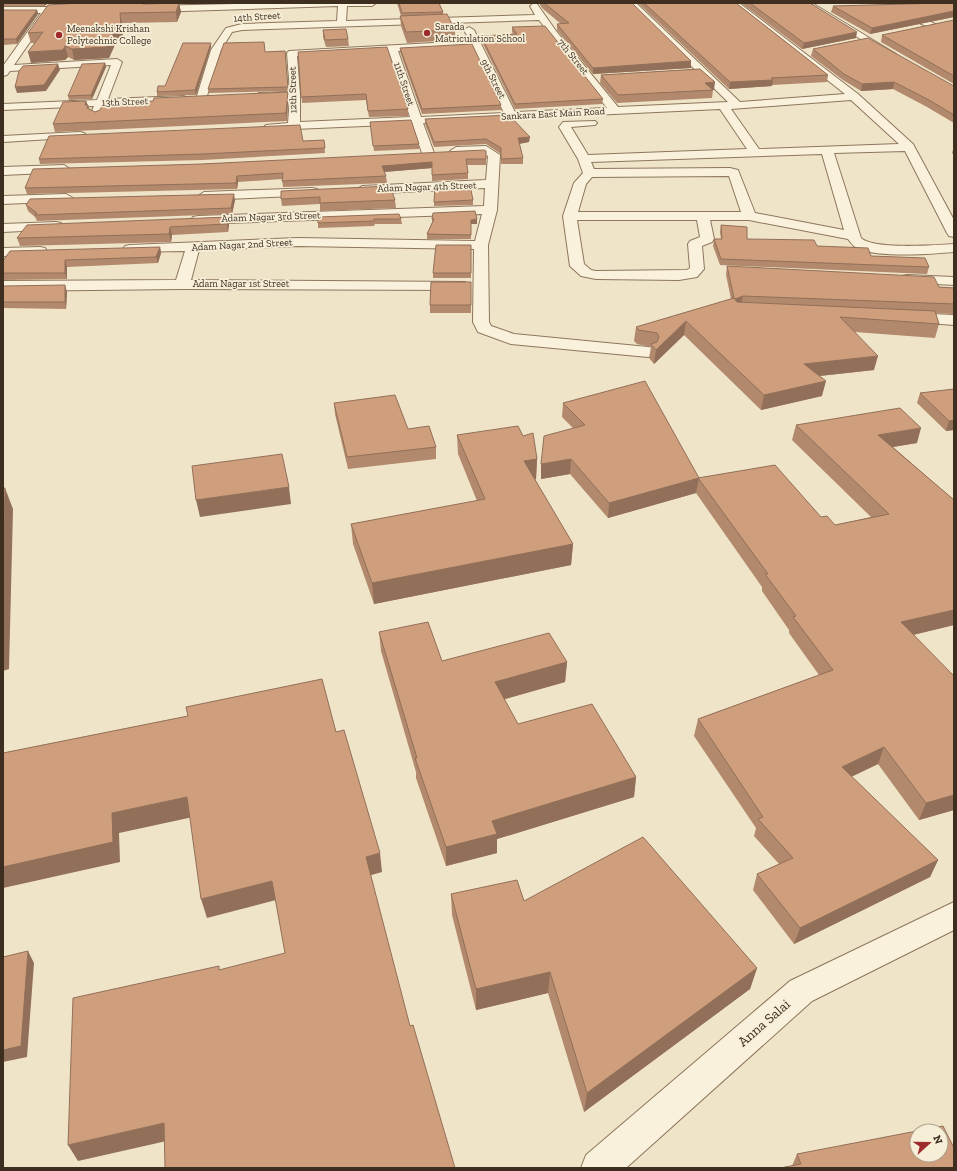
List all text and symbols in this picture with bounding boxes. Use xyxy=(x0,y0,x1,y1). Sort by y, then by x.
street label: 14th Street xyxy=(233,9,281,25)
place label: Sarada Matriculation School xyxy=(435,21,525,45)
place label: Meenakshi Krishan Polytechnic College xyxy=(67,23,151,47)
marker: Sarada Matriculation School xyxy=(422,28,432,38)
marker: Meenakshi Krishan Polytechnic College xyxy=(54,30,64,40)
street label: 7th Street xyxy=(555,37,591,78)
street label: 9th Street xyxy=(478,57,508,101)
street label: 11th Street xyxy=(391,61,417,108)
street label: 12th Street xyxy=(287,66,299,114)
street label: 13th Street xyxy=(102,95,149,109)
street label: Sankara East Main Road xyxy=(501,105,606,123)
street label: Adam Nagar 4th Street xyxy=(377,179,477,195)
street label: Adam Nagar 3rd Street xyxy=(221,209,321,225)
street label: Adam Nagar 2nd Street xyxy=(191,236,293,254)
street label: Adam Nagar 1st Street xyxy=(193,278,290,290)
street label: Anna Salai xyxy=(734,996,794,1050)
north arrow xyxy=(909,1123,949,1163)
text: N xyxy=(930,1133,946,1146)

